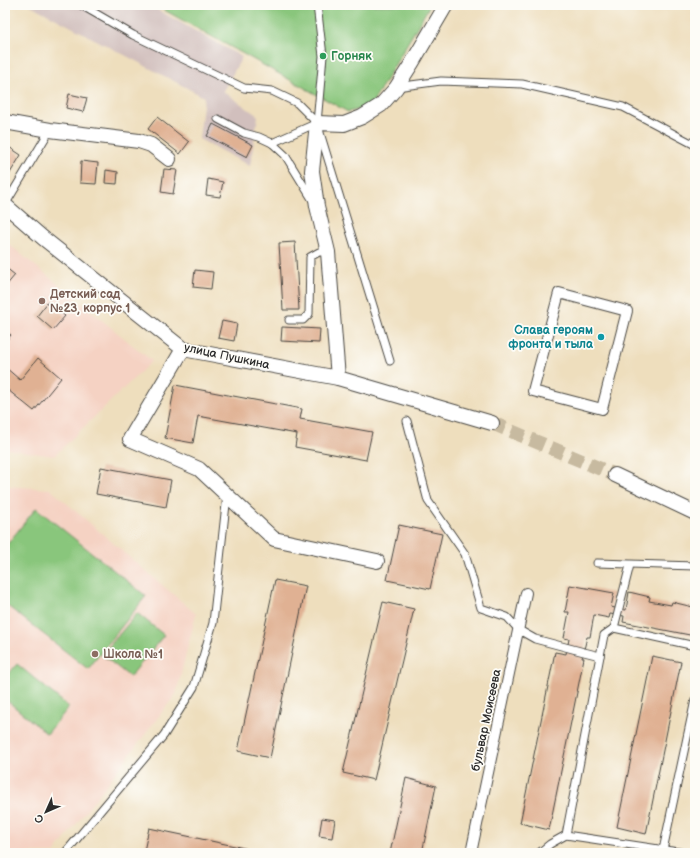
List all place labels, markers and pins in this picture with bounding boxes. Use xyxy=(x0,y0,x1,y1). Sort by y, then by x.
place label: Горняк xyxy=(331,49,372,64)
marker: Горняк xyxy=(318,51,328,61)
place label: Детский сад №23, корпус 1 xyxy=(50,287,130,316)
marker: Детский сад №23, корпус 1 xyxy=(37,296,47,306)
place label: Слава героям фронта и тыла xyxy=(508,323,594,352)
marker: Слава героям фронта и тыла xyxy=(596,332,606,342)
place label: Школа №1 xyxy=(103,647,163,662)
marker: Школа №1 xyxy=(90,649,100,659)

